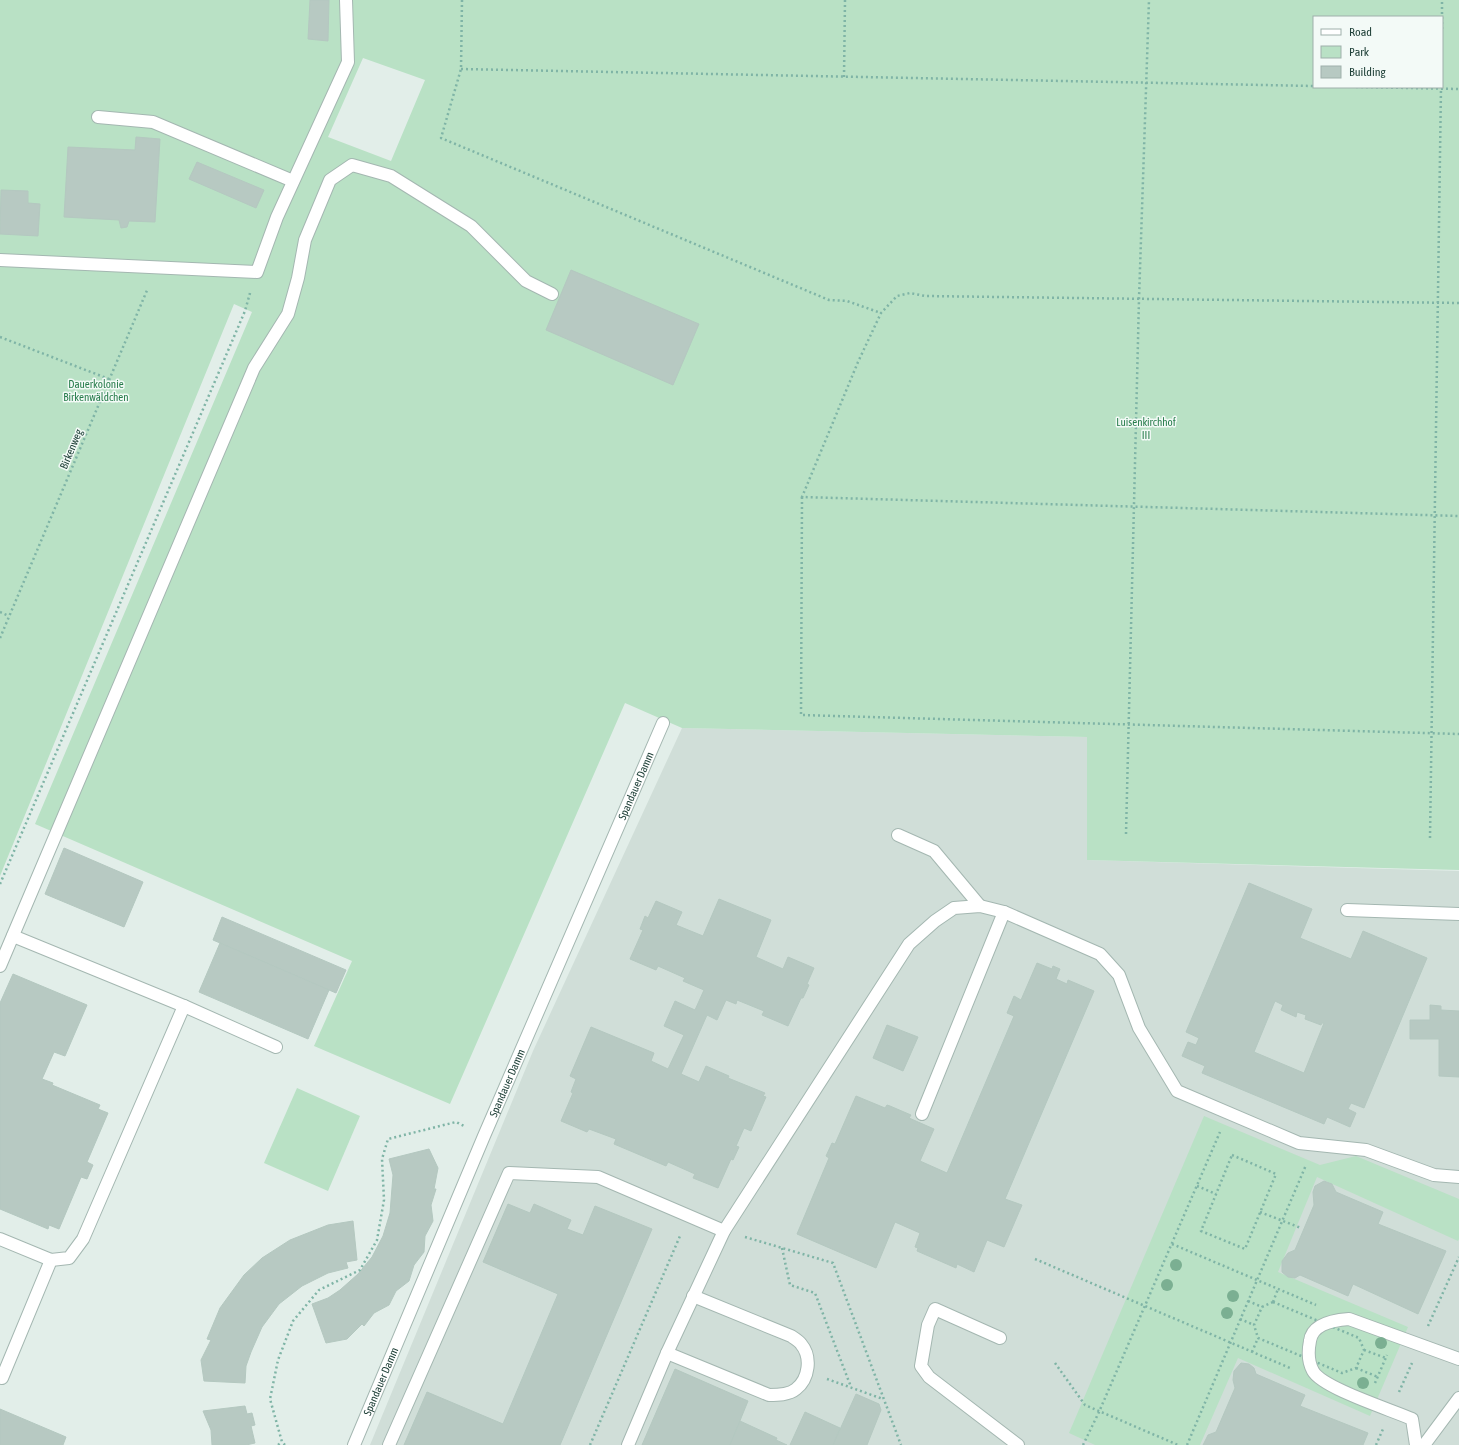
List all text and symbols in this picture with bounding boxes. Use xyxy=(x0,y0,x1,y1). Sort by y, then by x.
legend xyxy=(1313,16,1443,88)
text: Road xyxy=(1349,25,1372,39)
text: Park xyxy=(1349,45,1370,59)
text: Building xyxy=(1349,65,1387,79)
park label: Dauerkolonie Birkenwäldchen xyxy=(63,378,129,403)
park label: Luisenkirchhof III xyxy=(1116,416,1176,441)
street label: Birkenweg xyxy=(57,427,85,471)
street label: Spandauer Damm xyxy=(616,750,656,822)
street label: Spandauer Damm xyxy=(487,1047,527,1119)
street label: Spandauer Damm xyxy=(361,1345,400,1417)

